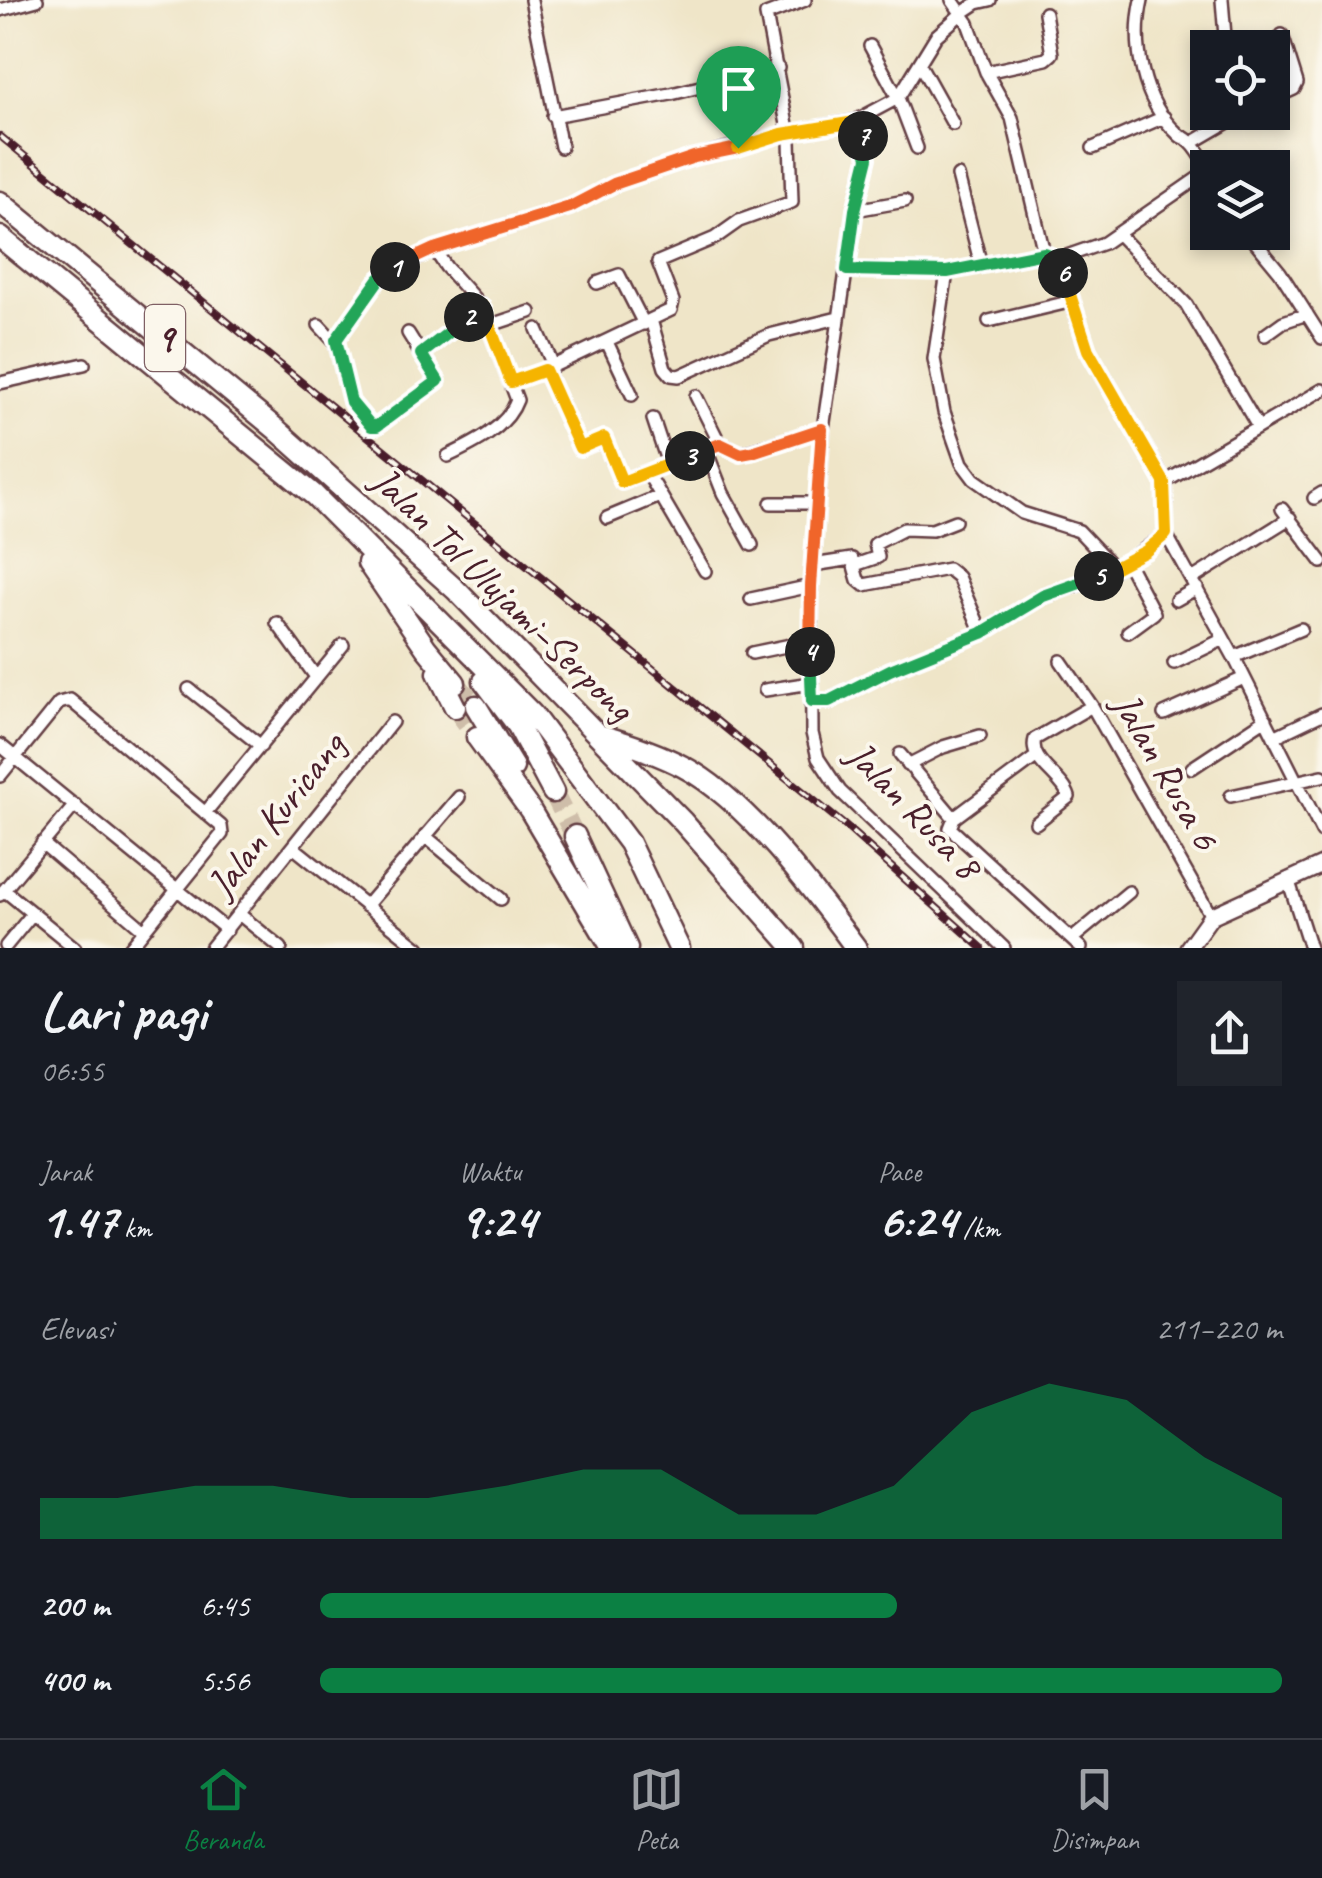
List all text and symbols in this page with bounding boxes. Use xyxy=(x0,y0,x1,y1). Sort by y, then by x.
map controls xyxy=(1190,30,1290,250)
button: locate xyxy=(1190,30,1290,130)
pin xyxy=(696,46,781,149)
icon: arrive xyxy=(711,61,766,116)
pin: 7 xyxy=(838,111,888,161)
text: 7 xyxy=(857,118,869,153)
button: layers xyxy=(1190,150,1290,250)
pin: 1 xyxy=(370,242,420,292)
pin: 6 xyxy=(1038,248,1088,298)
text: 1 xyxy=(389,249,401,284)
text: 6 xyxy=(1056,255,1070,290)
pin: 2 xyxy=(444,292,494,342)
text: 2 xyxy=(463,299,475,334)
road number: 9 xyxy=(145,305,185,371)
pin: 3 xyxy=(665,431,715,481)
text: 3 xyxy=(684,438,696,473)
street label: Jalan Tol Ulujami–Serpong xyxy=(360,454,646,734)
pin: 5 xyxy=(1074,551,1124,601)
text: 5 xyxy=(1093,558,1105,593)
pin: 4 xyxy=(785,627,835,677)
text: 4 xyxy=(804,634,816,669)
street label: Jalan Rusa 6 xyxy=(1100,682,1231,859)
street label: Jalan Kuricang xyxy=(195,720,358,909)
street label: Jalan Rusa 8 xyxy=(834,729,995,893)
text: Lari pagi xyxy=(40,977,207,1047)
button: share xyxy=(1177,981,1282,1086)
text: 06:55 xyxy=(40,1050,104,1091)
text: Jarak xyxy=(40,1154,92,1189)
text: Waktu xyxy=(459,1154,521,1189)
text: Pace xyxy=(878,1154,921,1189)
text: 1.47 xyxy=(40,1189,117,1252)
text: 9:24 xyxy=(459,1189,536,1252)
text: 6:24 xyxy=(878,1189,956,1252)
text: km xyxy=(117,1210,151,1245)
text: /km xyxy=(956,1210,1000,1245)
text: Elevasi xyxy=(40,1308,113,1349)
text: 211–220 m xyxy=(1156,1308,1282,1349)
text: 200 m xyxy=(40,1585,109,1626)
text: 6:45 xyxy=(200,1585,250,1626)
text: 400 m xyxy=(40,1660,109,1701)
text: 5:56 xyxy=(200,1660,250,1701)
tab: Beranda xyxy=(183,1762,263,1857)
tab: Peta xyxy=(629,1762,684,1857)
tab: Disimpan xyxy=(1050,1762,1139,1857)

